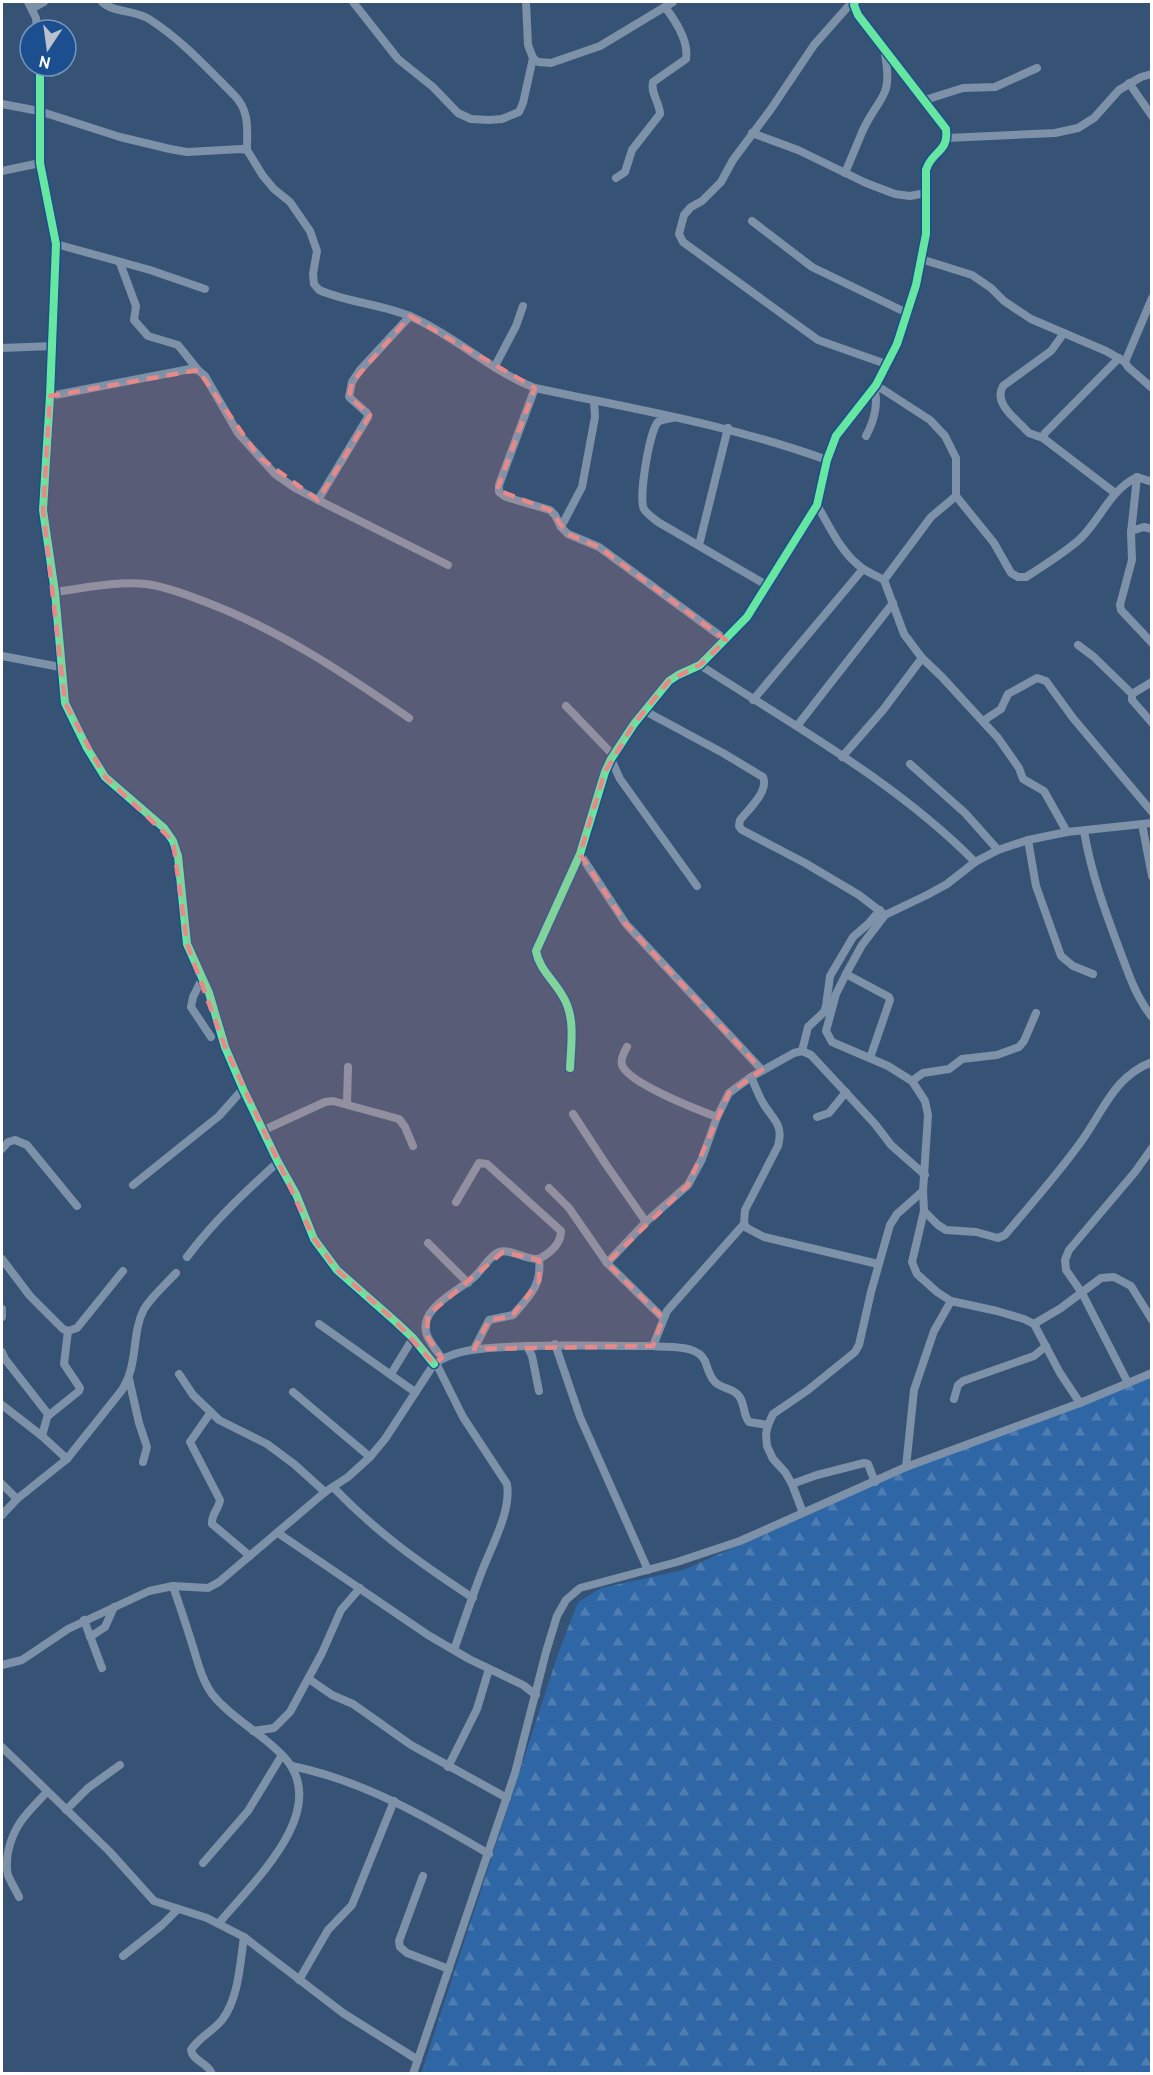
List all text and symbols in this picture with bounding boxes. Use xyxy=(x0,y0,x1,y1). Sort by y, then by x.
north arrow xyxy=(18,18,78,78)
text: N xyxy=(37,52,52,73)

